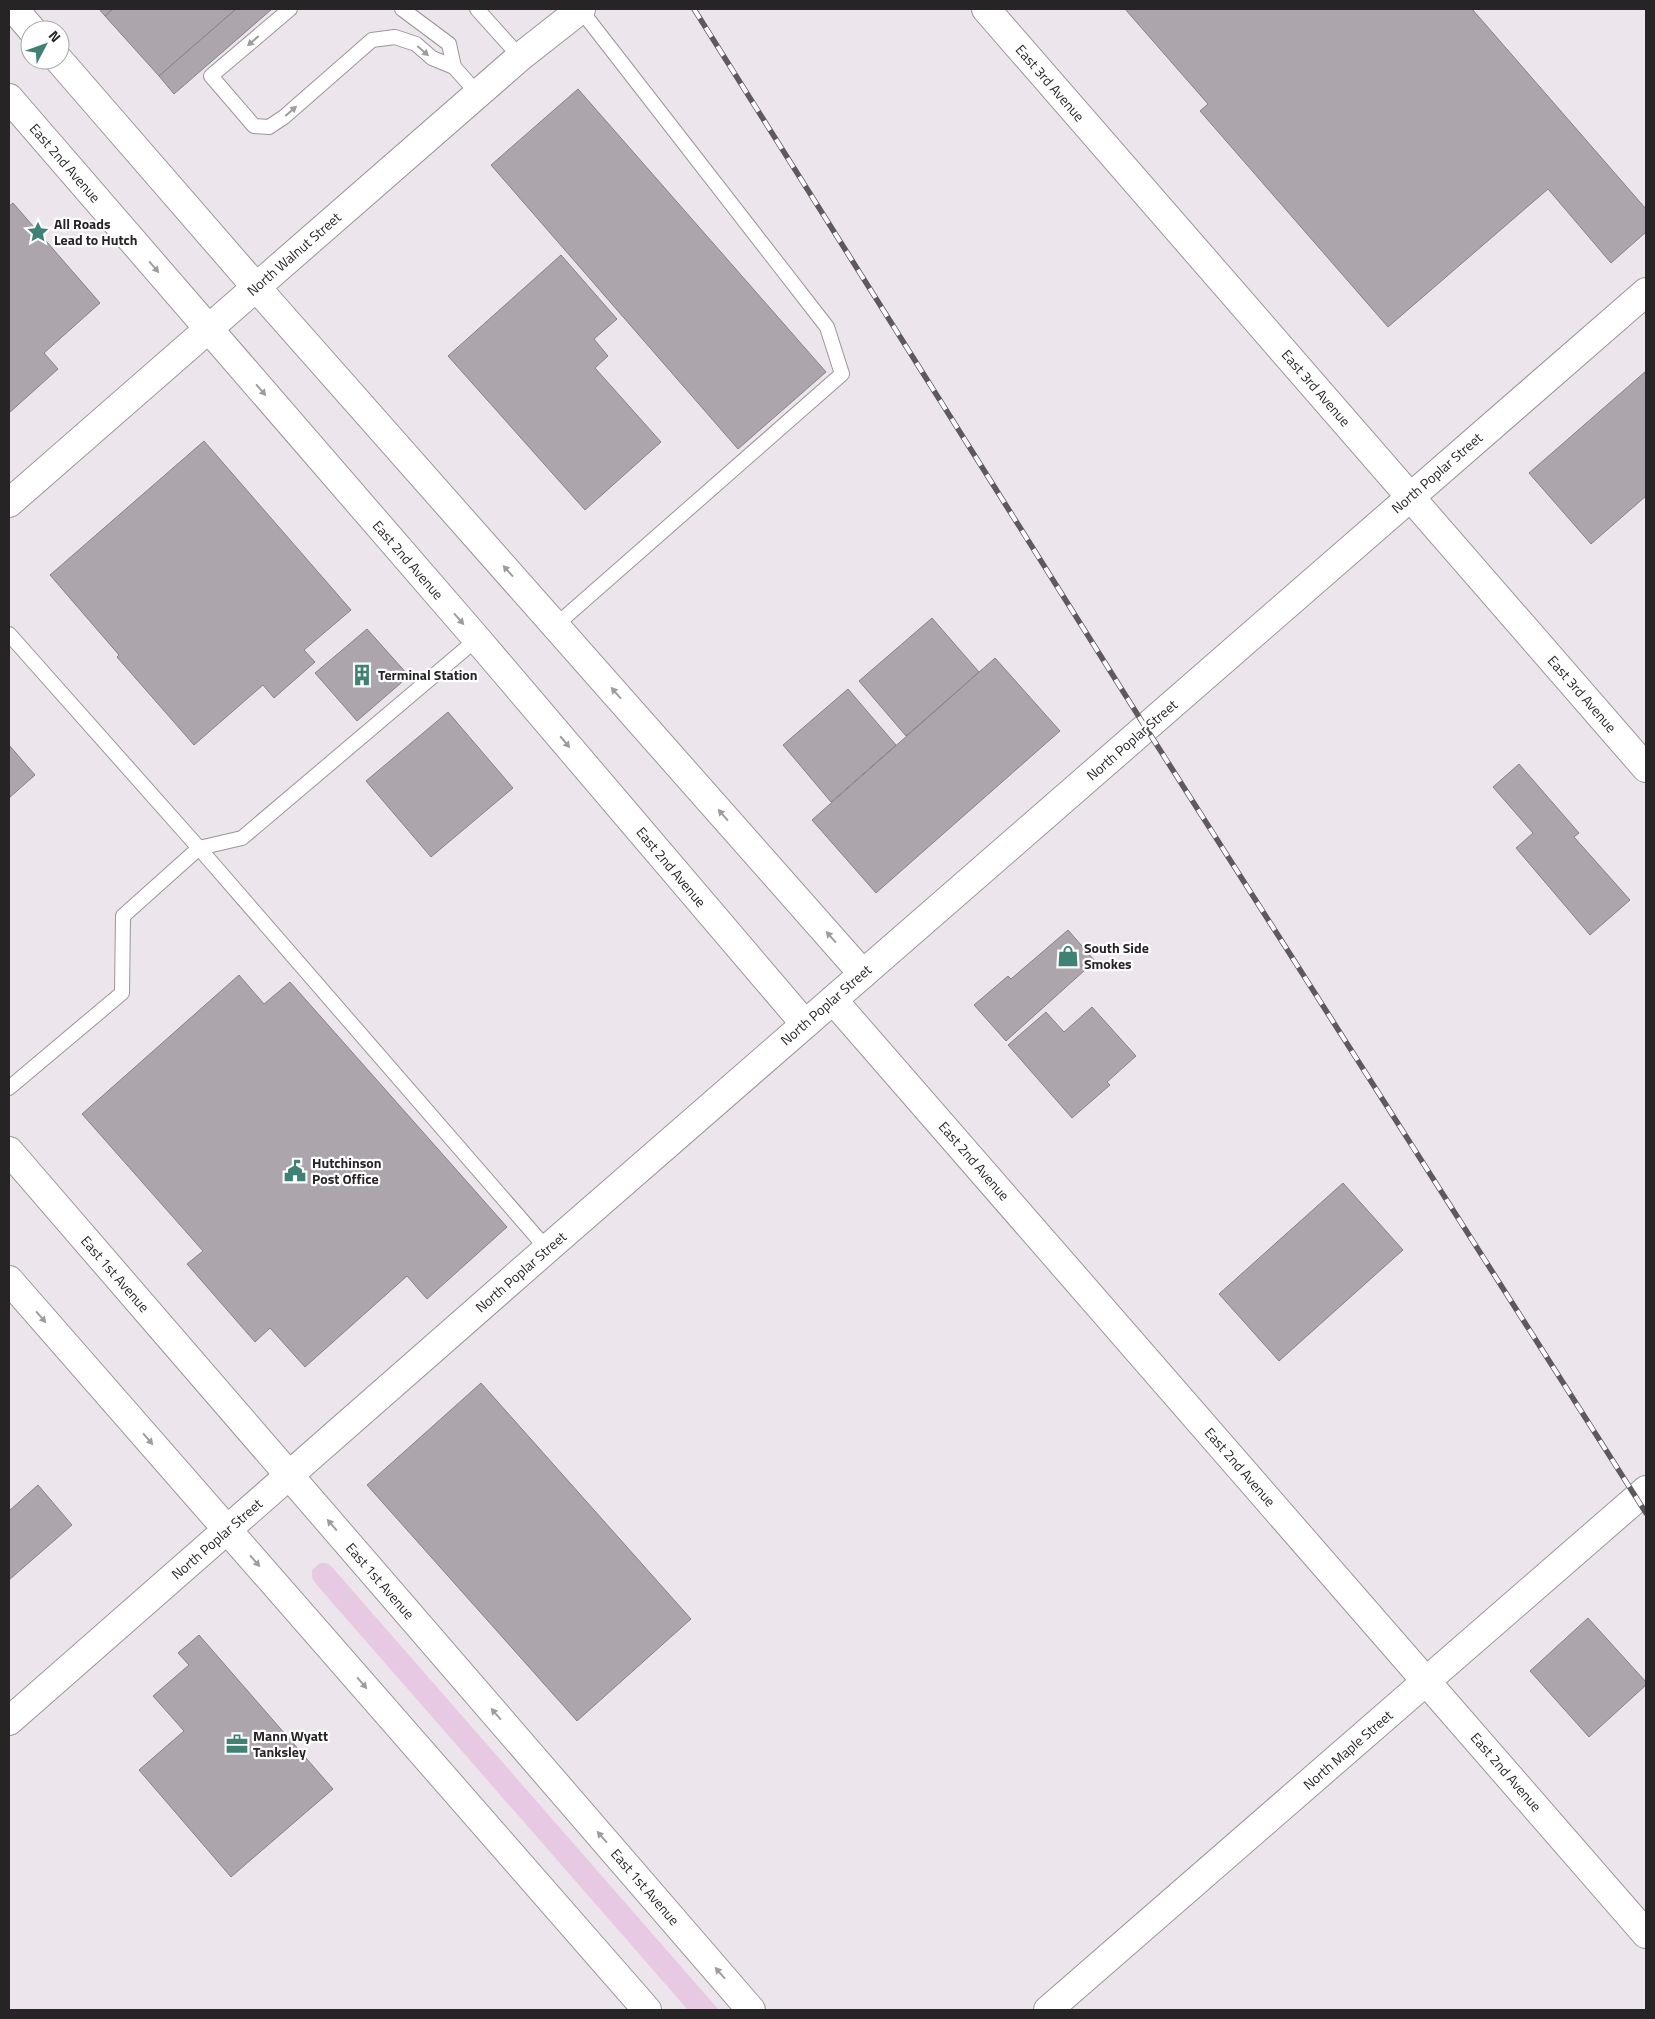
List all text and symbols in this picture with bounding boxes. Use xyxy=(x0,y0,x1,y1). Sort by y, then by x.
north arrow xyxy=(20,20,70,70)
text: N xyxy=(44,26,66,47)
one-way arrow xyxy=(246,35,259,46)
street label: East 3rd Avenue xyxy=(1011,40,1090,126)
one-way arrow xyxy=(417,45,429,56)
one-way arrow xyxy=(284,105,296,117)
street label: East 2nd Avenue xyxy=(25,118,106,207)
street label: North Walnut Street xyxy=(242,207,345,300)
place label: All Roads Lead to Hutch xyxy=(54,213,138,250)
place icon: All Roads Lead to Hutch xyxy=(25,219,51,245)
one-way arrow xyxy=(149,261,160,274)
street label: East 3rd Avenue xyxy=(1277,345,1356,431)
one-way arrow xyxy=(255,384,267,396)
street label: North Poplar Street xyxy=(1387,427,1487,518)
street label: East 2nd Avenue xyxy=(368,515,449,604)
one-way arrow xyxy=(502,566,514,578)
one-way arrow xyxy=(454,612,465,625)
street label: East 3rd Avenue xyxy=(1543,651,1622,737)
building icon: Terminal Station xyxy=(349,662,375,688)
place label: Terminal Station xyxy=(378,664,478,685)
one-way arrow xyxy=(610,688,622,700)
street label: North Poplar Street xyxy=(1082,694,1182,785)
one-way arrow xyxy=(559,736,570,748)
one-way arrow xyxy=(718,809,729,821)
street label: East 2nd Avenue xyxy=(632,822,711,911)
one-way arrow xyxy=(825,931,836,944)
place label: South Side Smokes xyxy=(1084,937,1149,974)
shop icon: South Side Smokes xyxy=(1055,943,1081,969)
street label: North Poplar Street xyxy=(776,959,876,1050)
street label: East 2nd Avenue xyxy=(934,1116,1015,1205)
place label: Hutchinson Post Office xyxy=(312,1152,381,1189)
public building icon: Hutchinson Post Office xyxy=(282,1158,308,1184)
street label: North Poplar Street xyxy=(471,1226,571,1317)
street label: East 1st Avenue xyxy=(76,1231,155,1317)
one-way arrow xyxy=(35,1310,47,1322)
street label: East 2nd Avenue xyxy=(1200,1422,1281,1511)
one-way arrow xyxy=(142,1432,154,1444)
street label: North Poplar Street xyxy=(167,1493,267,1584)
one-way arrow xyxy=(326,1520,338,1532)
street label: East 1st Avenue xyxy=(341,1538,420,1624)
one-way arrow xyxy=(249,1555,260,1567)
one-way arrow xyxy=(356,1677,368,1689)
street label: North Maple Street xyxy=(1298,1705,1397,1795)
one-way arrow xyxy=(490,1708,501,1721)
place label: Mann Wyatt Tanksley xyxy=(253,1725,328,1762)
street label: East 2nd Avenue xyxy=(1466,1727,1547,1816)
office icon: Mann Wyatt Tanksley xyxy=(224,1731,250,1757)
one-way arrow xyxy=(596,1832,608,1844)
street label: East 1st Avenue xyxy=(606,1844,685,1930)
one-way arrow xyxy=(714,1967,725,1980)

